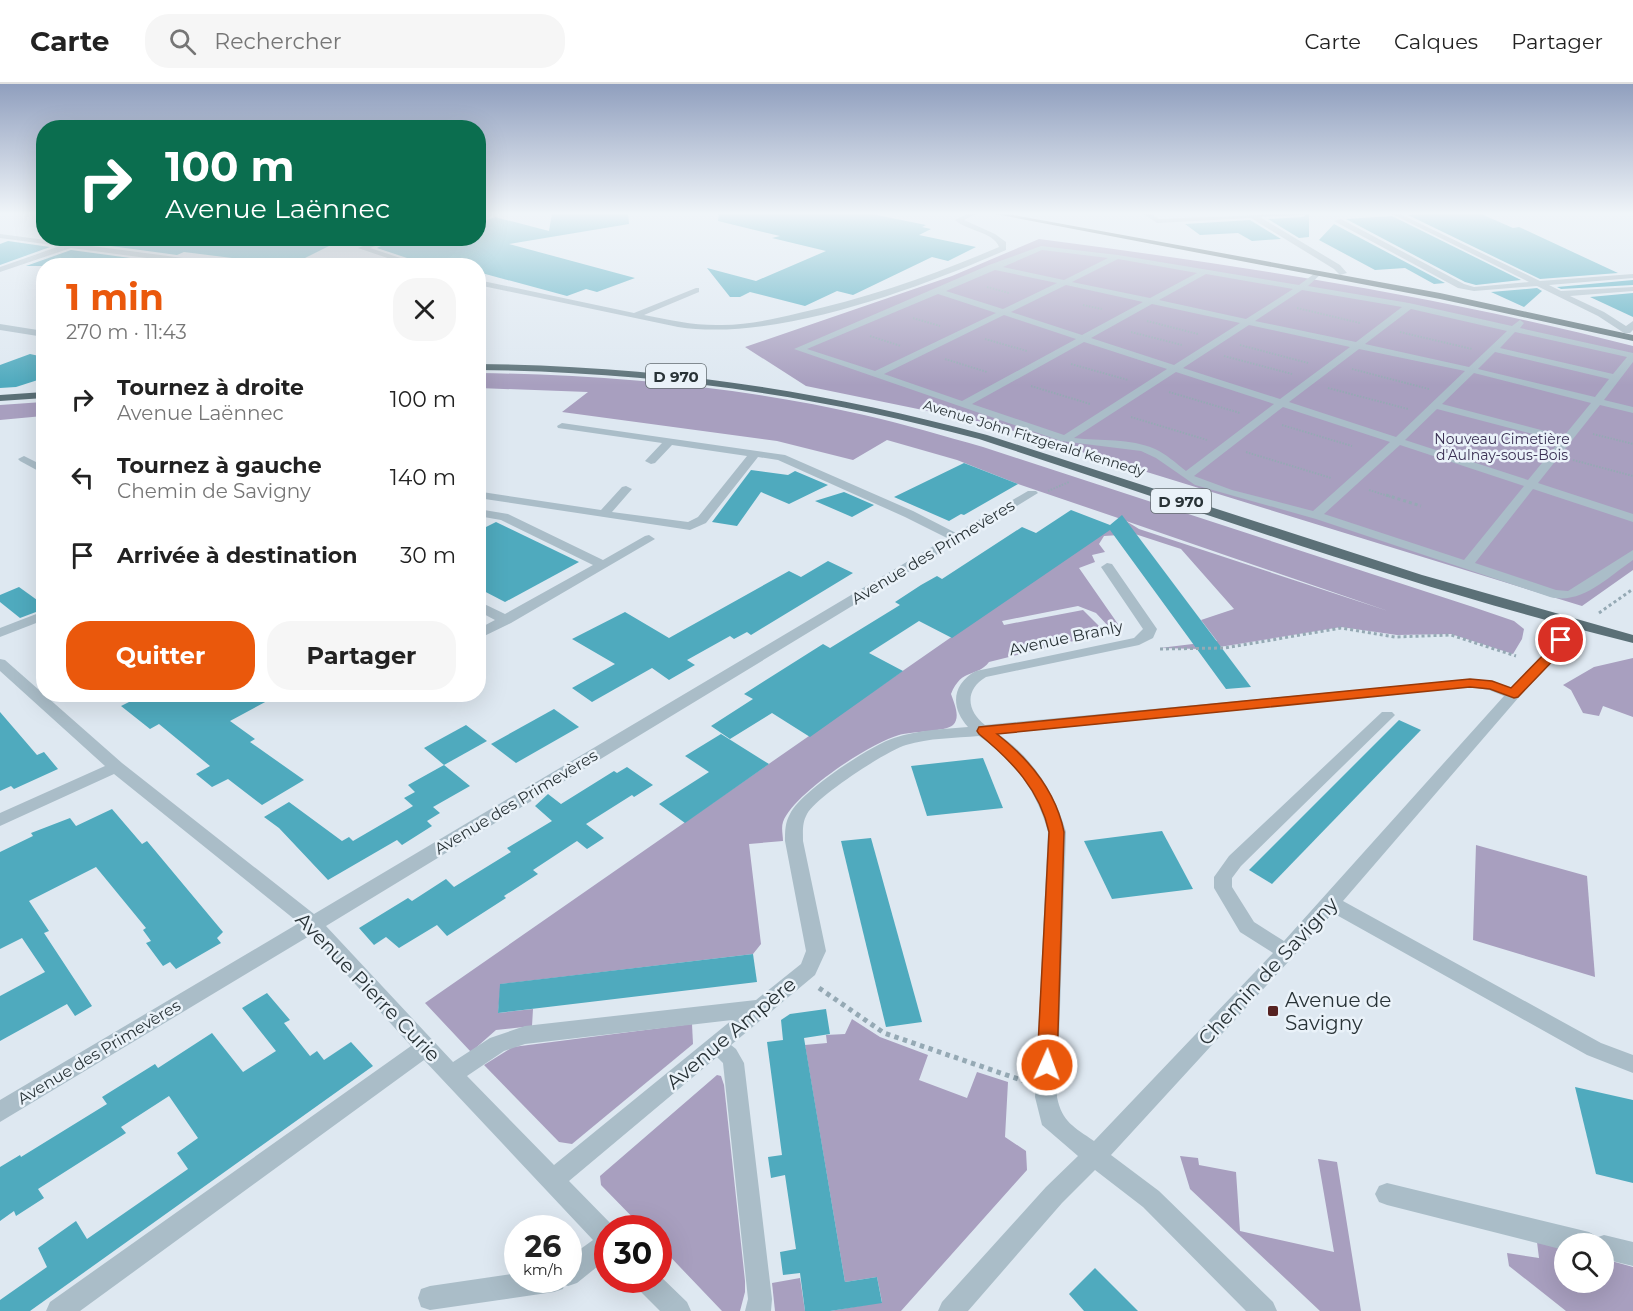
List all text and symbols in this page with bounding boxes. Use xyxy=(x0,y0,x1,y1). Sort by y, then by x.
search box xyxy=(145,14,565,68)
text: Carte xyxy=(30,24,109,58)
icon: search xyxy=(166,25,199,58)
text: Rechercher xyxy=(214,28,342,55)
text: Carte xyxy=(1304,29,1361,54)
text: Calques xyxy=(1394,29,1478,54)
text: Partager xyxy=(1511,29,1603,54)
text: 100 m xyxy=(165,140,294,192)
icon: right xyxy=(66,144,144,222)
text: Avenue Laënnec xyxy=(165,192,390,225)
text: 1 min xyxy=(66,275,164,319)
button: close xyxy=(393,278,456,341)
text: 270 m · 11:43 xyxy=(66,320,187,344)
road number: D 970 xyxy=(646,364,706,388)
text: Tournez à droite xyxy=(117,374,304,401)
icon: right xyxy=(66,383,99,416)
text: 100 m xyxy=(390,386,456,413)
street label: Avenue John Fitzgerald Kennedy xyxy=(921,396,1147,480)
text: Avenue Laënnec xyxy=(117,401,284,425)
park label: Nouveau Cimetière d'Aulnay-sous-Bois xyxy=(1434,430,1570,464)
text: Tournez à gauche xyxy=(117,452,322,479)
icon: left xyxy=(66,461,99,494)
text: 140 m xyxy=(390,464,456,491)
text: Chemin de Savigny xyxy=(117,479,311,503)
road number: D 970 xyxy=(1151,489,1211,513)
street label: Avenue des Primevères xyxy=(848,496,1018,608)
icon: arrive xyxy=(66,539,99,572)
text: Arrivée à destination xyxy=(117,542,357,569)
text: 30 m xyxy=(400,542,456,569)
pin xyxy=(1535,614,1586,665)
street label: Avenue Branly xyxy=(1007,617,1125,659)
button: Quitter xyxy=(66,621,255,690)
button: Partager xyxy=(267,621,456,690)
icon: arrive xyxy=(1544,623,1577,656)
street label: Avenue des Primevères xyxy=(431,746,601,858)
street label: Chemin de Savigny xyxy=(1193,892,1343,1050)
street label: Avenue Pierre Curie xyxy=(291,907,445,1067)
street label: Avenue Ampère xyxy=(661,972,801,1094)
place label: Avenue de Savigny xyxy=(1285,988,1391,1035)
street label: Avenue des Primevères xyxy=(14,996,184,1108)
marker: Avenue de Savigny xyxy=(1266,1004,1280,1018)
position arrow xyxy=(1015,1033,1079,1097)
speed limit sign: 30 xyxy=(594,1215,672,1293)
text: 26 xyxy=(525,1228,561,1265)
map controls xyxy=(1554,1233,1614,1293)
button: search xyxy=(1554,1233,1614,1293)
text: km/h xyxy=(523,1260,563,1279)

